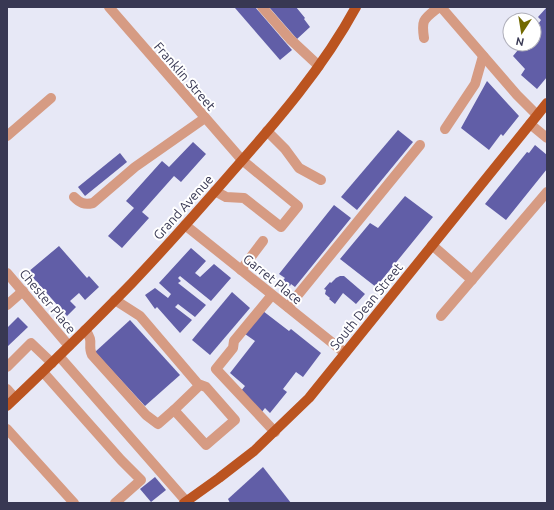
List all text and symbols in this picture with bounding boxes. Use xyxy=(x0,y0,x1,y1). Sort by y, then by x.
north arrow xyxy=(502,12,542,52)
text: N xyxy=(515,35,525,49)
street label: Franklin Street xyxy=(152,39,218,113)
street label: Grand Avenue xyxy=(150,172,216,242)
street label: Garret Place xyxy=(241,251,305,307)
street label: South Dean Street xyxy=(327,260,405,352)
street label: Chester Place xyxy=(17,266,79,336)

